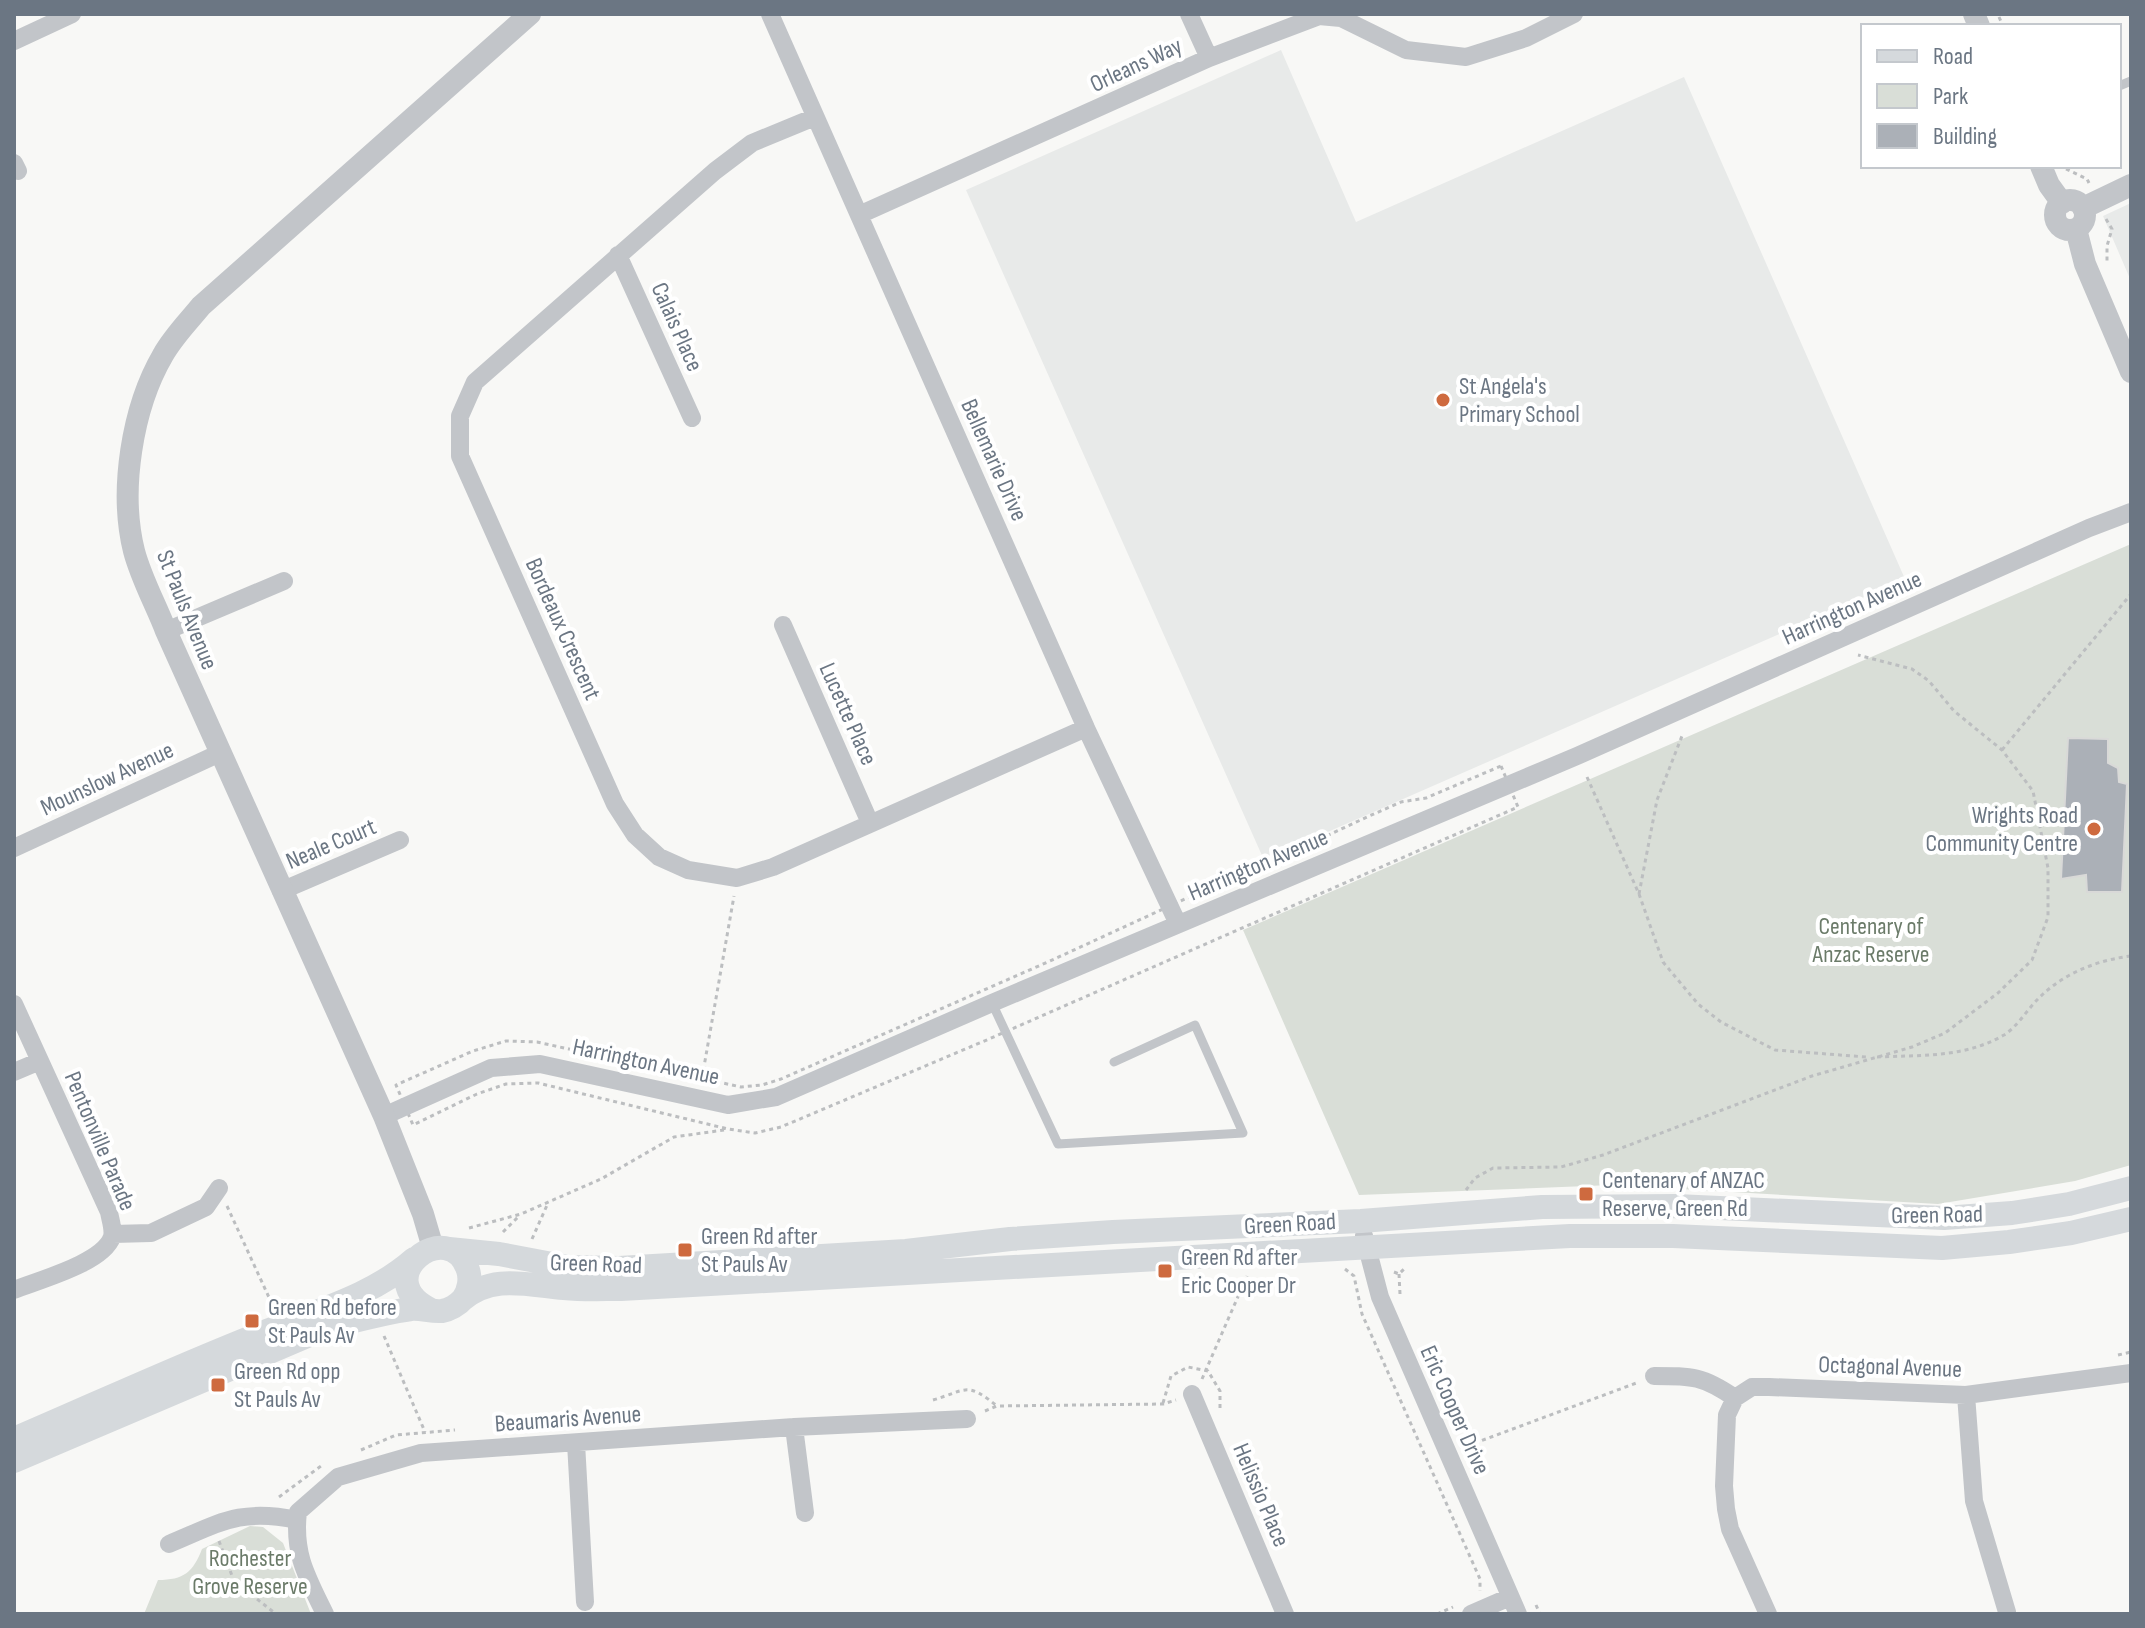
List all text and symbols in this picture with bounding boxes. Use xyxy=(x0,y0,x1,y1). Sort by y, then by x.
legend xyxy=(1861,24,2121,168)
street label: Orleans Way xyxy=(1085,31,1187,99)
text: Road xyxy=(1933,42,1973,71)
text: Park xyxy=(1933,82,1968,111)
text: Building xyxy=(1933,122,1997,151)
street label: Calais Place xyxy=(645,278,709,376)
place label: St Angela's Primary School xyxy=(1459,372,1580,429)
marker: St Angela's Primary School xyxy=(1434,391,1452,409)
street label: Bellemarie Drive xyxy=(954,395,1034,525)
street label: St Pauls Avenue xyxy=(150,546,224,674)
street label: Bordeaux Crescent xyxy=(519,554,607,704)
street label: Harrington Avenue xyxy=(1778,564,1926,652)
street label: Lucette Place xyxy=(813,658,883,770)
street label: Mounslow Avenue xyxy=(36,736,178,822)
place label: Wrights Road Community Centre xyxy=(1926,801,2078,858)
street label: Neale Court xyxy=(282,812,380,876)
marker: Wrights Road Community Centre xyxy=(2085,820,2103,838)
street label: Harrington Avenue xyxy=(1184,822,1332,908)
park label: Centenary of Anzac Reserve xyxy=(1812,912,1929,969)
street label: Harrington Avenue xyxy=(570,1032,722,1092)
street label: Pentonville Parade xyxy=(58,1067,142,1215)
place label: Centenary of ANZAC Reserve, Green Rd xyxy=(1602,1166,1765,1223)
marker: Centenary of ANZAC Reserve, Green Rd xyxy=(1577,1185,1595,1203)
street label: Green Road xyxy=(1891,1200,1983,1230)
street label: Green Road xyxy=(1243,1207,1337,1241)
place label: Green Rd after St Pauls Av xyxy=(701,1222,817,1279)
marker: Green Rd after St Pauls Av xyxy=(676,1241,694,1259)
place label: Green Rd after Eric Cooper Dr xyxy=(1181,1243,1297,1300)
street label: Green Road xyxy=(550,1248,642,1280)
marker: Green Rd after Eric Cooper Dr xyxy=(1156,1262,1174,1280)
place label: Green Rd before St Pauls Av xyxy=(268,1293,397,1350)
marker: Green Rd before St Pauls Av xyxy=(243,1312,261,1330)
street label: Eric Cooper Drive xyxy=(1414,1341,1496,1479)
street label: Octagonal Avenue xyxy=(1818,1350,1962,1384)
place label: Green Rd opp St Pauls Av xyxy=(234,1357,340,1414)
marker: Green Rd opp St Pauls Av xyxy=(209,1376,227,1394)
street label: Beaumaris Avenue xyxy=(494,1399,642,1439)
street label: Helissio Place xyxy=(1226,1439,1296,1551)
park label: Rochester Grove Reserve xyxy=(192,1544,308,1601)

